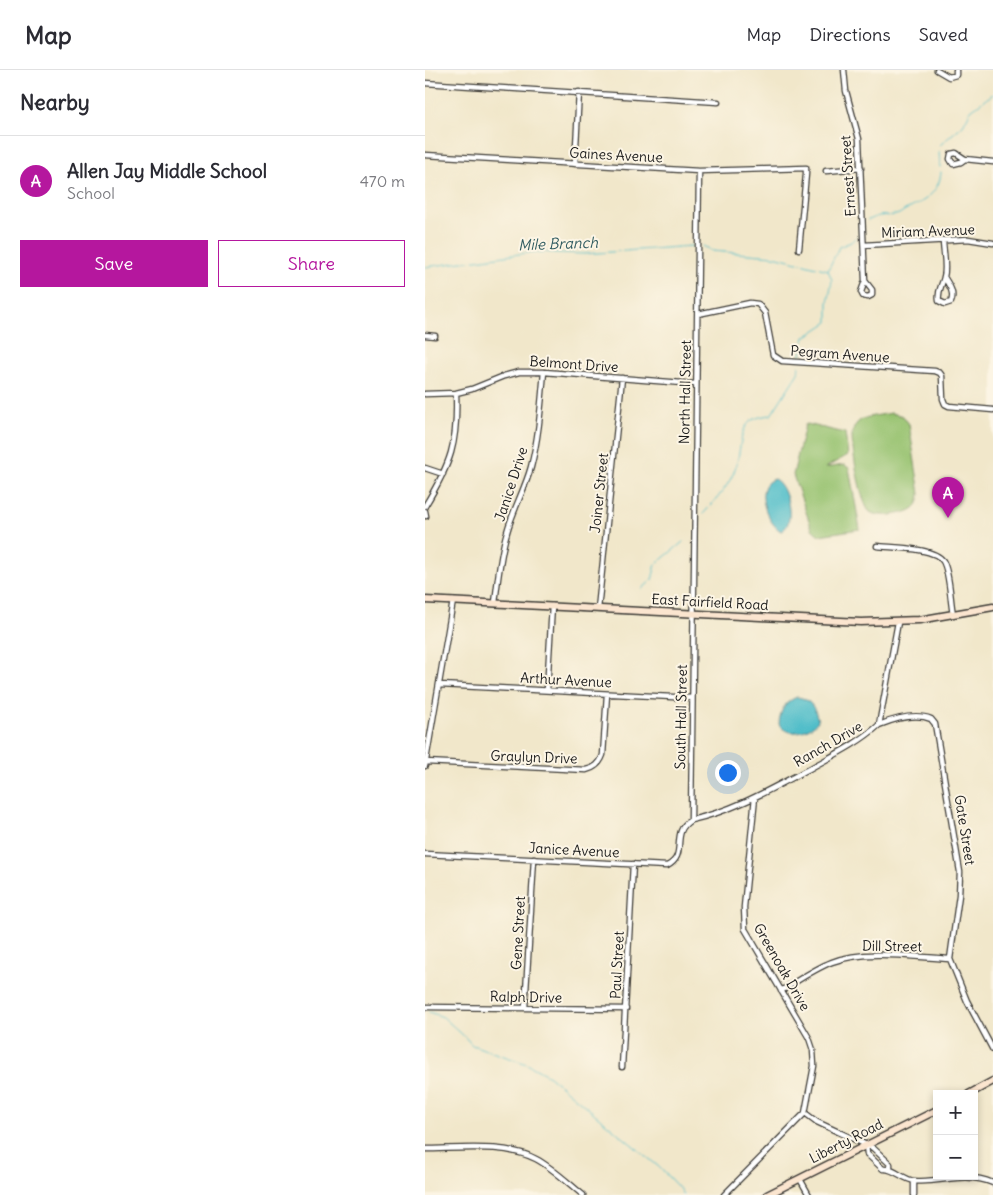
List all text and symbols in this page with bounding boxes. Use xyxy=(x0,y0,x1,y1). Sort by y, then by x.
text: Map xyxy=(25,20,72,50)
text: Map xyxy=(746,23,781,46)
text: Directions xyxy=(809,23,891,46)
text: Saved xyxy=(919,23,968,46)
text: Nearby xyxy=(20,89,90,116)
street label: Ernest Street xyxy=(836,135,860,217)
street label: Gaines Avenue xyxy=(569,144,663,166)
text: Allen Jay Middle School xyxy=(67,159,267,183)
text: A xyxy=(31,171,41,191)
text: 470 m xyxy=(360,171,405,191)
text: School xyxy=(67,183,115,203)
street label: Miriam Avenue xyxy=(881,220,975,242)
water label: Mile Branch xyxy=(518,233,599,254)
button: Save xyxy=(20,240,208,287)
button: Share xyxy=(218,240,405,287)
street label: North Hall Street xyxy=(675,339,695,444)
street label: Pegram Avenue xyxy=(790,342,890,366)
street label: Belmont Drive xyxy=(529,352,619,376)
street label: Janice Drive xyxy=(491,445,531,523)
street label: Joiner Street xyxy=(586,452,612,534)
pin: A xyxy=(932,477,964,518)
street label: East Fairfield Road xyxy=(651,590,769,614)
street label: South Hall Street xyxy=(671,664,691,770)
street label: Arthur Avenue xyxy=(520,669,612,691)
street label: Ranch Drive xyxy=(790,717,866,771)
street label: Graylyn Drive xyxy=(490,746,578,768)
your location xyxy=(715,760,741,786)
street label: Gate Street xyxy=(951,794,979,867)
street label: Janice Avenue xyxy=(528,839,620,861)
street label: Gene Street xyxy=(507,895,529,970)
street label: Greenoak Drive xyxy=(750,920,814,1014)
street label: Paul Street xyxy=(606,930,628,999)
street label: Dill Street xyxy=(862,936,922,956)
street label: Ralph Drive xyxy=(490,987,562,1007)
map controls xyxy=(933,1090,978,1180)
button: + xyxy=(933,1090,978,1135)
street label: Liberty Road xyxy=(806,1115,886,1167)
button: − xyxy=(933,1135,978,1180)

